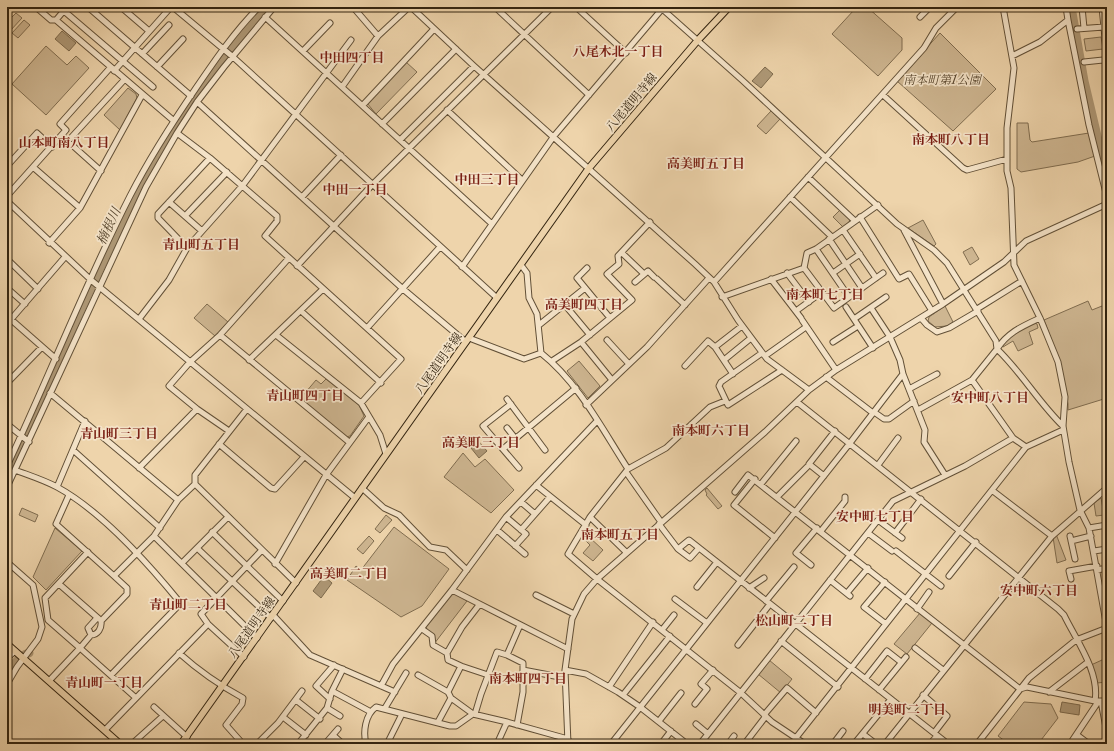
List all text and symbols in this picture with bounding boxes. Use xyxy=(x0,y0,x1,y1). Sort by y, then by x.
district label: 八尾木北一丁目 xyxy=(572,43,664,59)
district label: 中田四丁目 xyxy=(319,49,385,65)
street label: 八尾道明寺線 xyxy=(602,70,660,134)
park label: 南本町第1公園 xyxy=(903,72,983,87)
district label: 南本町八丁目 xyxy=(912,131,990,147)
district label: 山本町南八丁目 xyxy=(18,134,110,150)
district label: 高美町五丁目 xyxy=(667,155,745,171)
district label: 中田三丁目 xyxy=(454,171,520,187)
district label: 中田一丁目 xyxy=(322,181,388,197)
water label: 楠根川 xyxy=(93,203,124,247)
district label: 青山町五丁目 xyxy=(162,236,240,252)
district label: 南本町七丁目 xyxy=(786,286,864,302)
district label: 高美町四丁目 xyxy=(545,296,623,312)
street label: 八尾道明寺線 xyxy=(411,329,465,397)
district label: 青山町四丁目 xyxy=(266,387,344,403)
district label: 安中町八丁目 xyxy=(951,389,1029,405)
district label: 南本町六丁目 xyxy=(672,422,750,438)
district label: 青山町三丁目 xyxy=(80,425,158,441)
district label: 高美町三丁目 xyxy=(442,434,520,450)
district label: 安中町七丁目 xyxy=(836,508,914,524)
district label: 南本町五丁目 xyxy=(581,526,659,542)
district label: 高美町二丁目 xyxy=(310,565,388,581)
district label: 安中町六丁目 xyxy=(1000,582,1078,598)
street label: 八尾道明寺線 xyxy=(224,593,278,661)
district label: 青山町二丁目 xyxy=(149,596,227,612)
district label: 松山町二丁目 xyxy=(755,612,833,628)
district label: 南本町四丁目 xyxy=(489,670,567,686)
district label: 青山町一丁目 xyxy=(65,674,143,690)
district label: 明美町二丁目 xyxy=(868,701,946,717)

